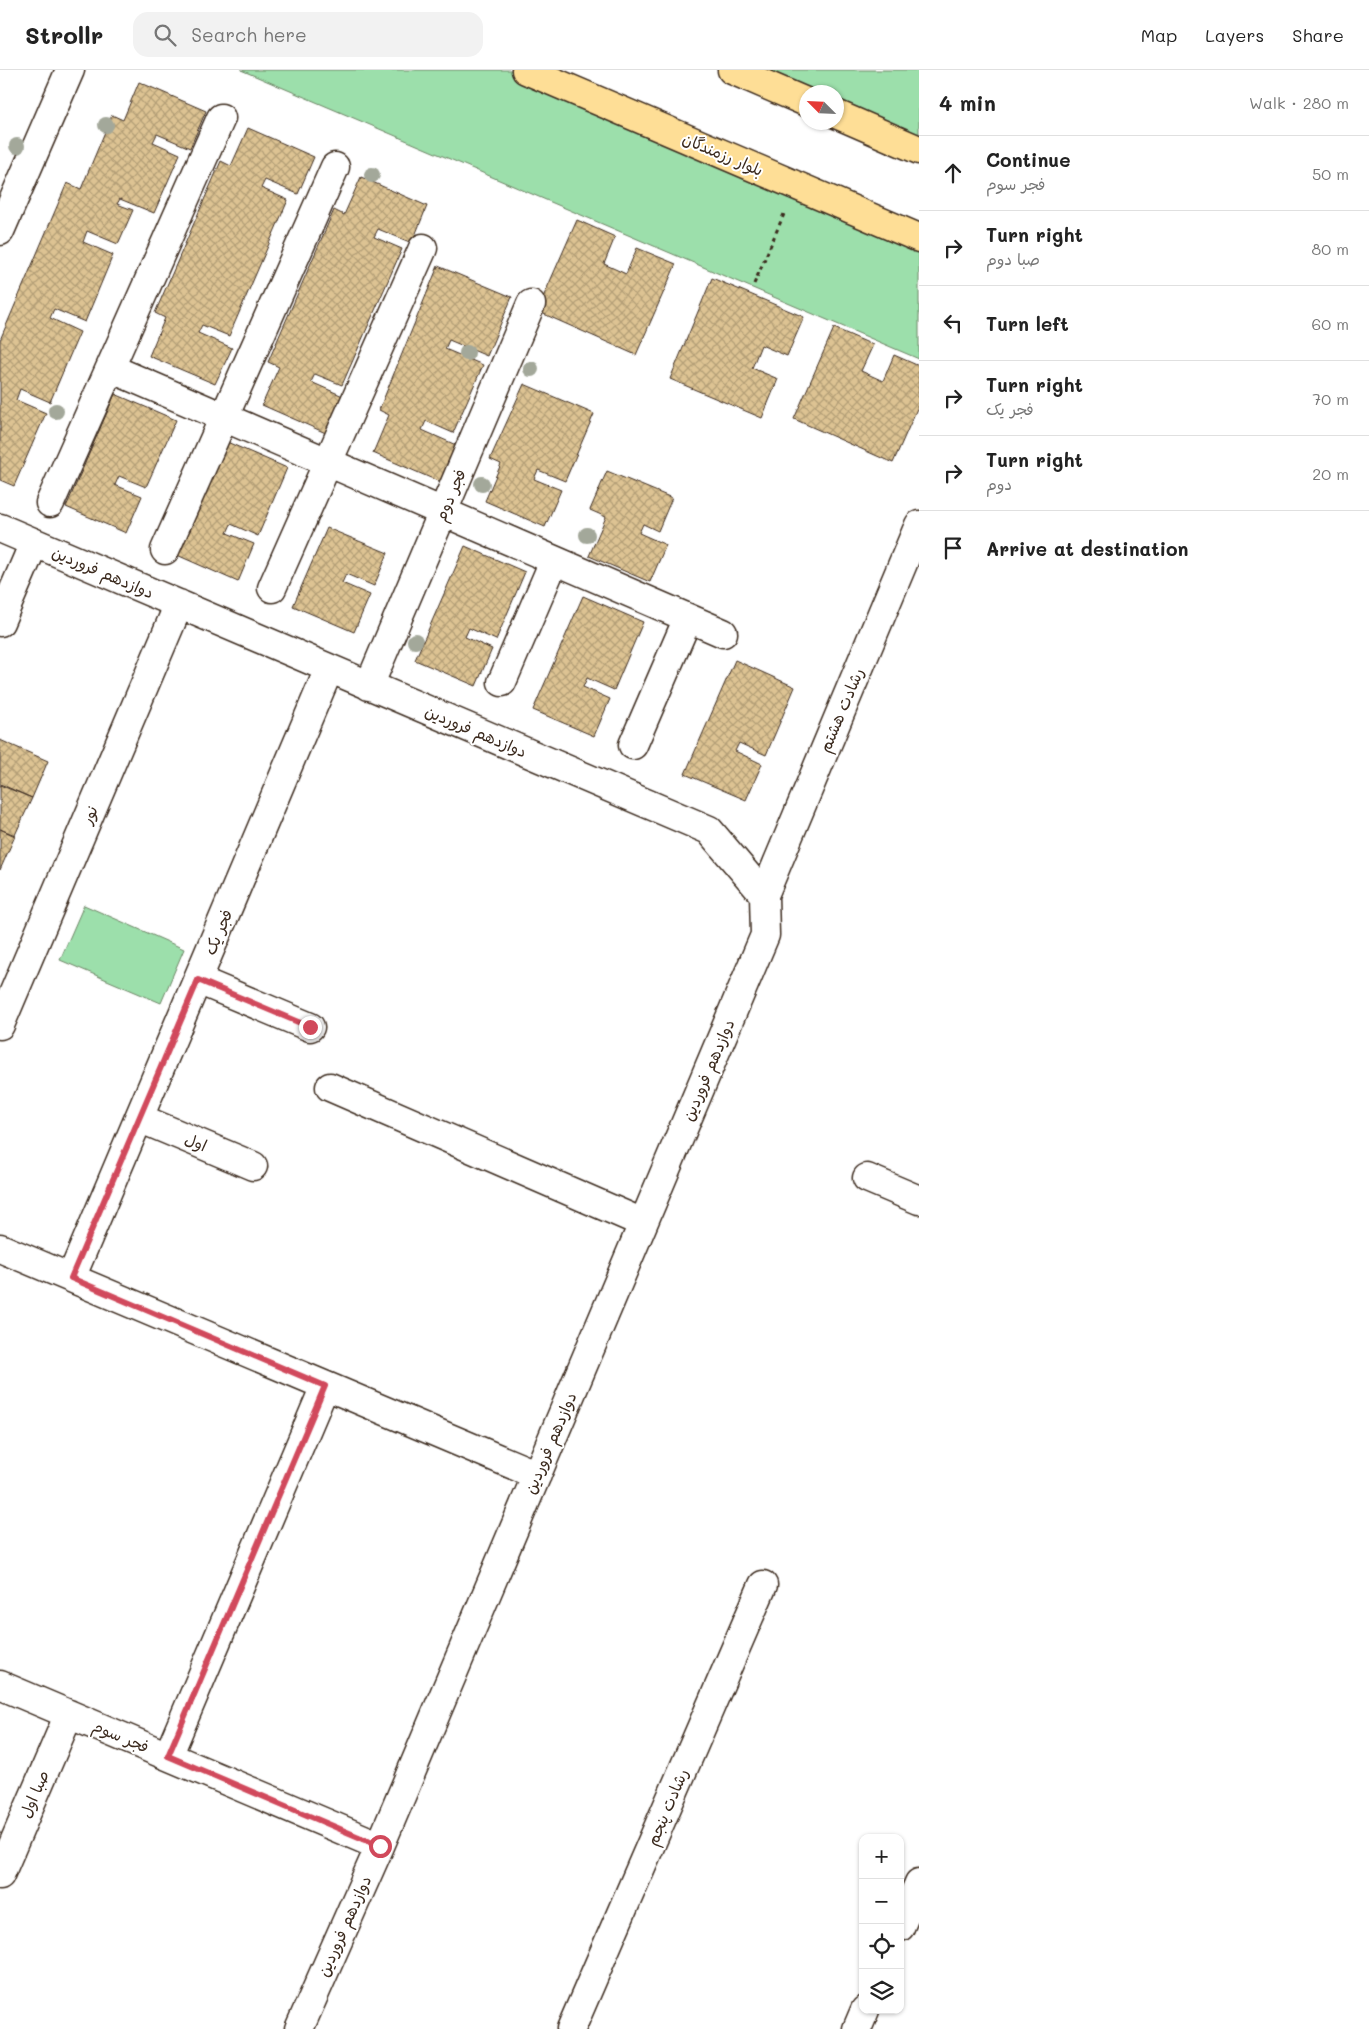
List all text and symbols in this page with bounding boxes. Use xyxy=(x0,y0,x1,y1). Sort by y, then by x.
search box xyxy=(133,12,483,57)
text: Strollr xyxy=(25,19,103,50)
icon: search xyxy=(151,21,179,49)
text: Search here xyxy=(191,22,307,47)
text: Map xyxy=(1141,23,1177,47)
text: Layers xyxy=(1205,23,1264,47)
text: Share xyxy=(1292,23,1344,47)
north arrow xyxy=(799,85,844,130)
text: 4 min xyxy=(939,89,996,116)
text: Walk · 280 m xyxy=(1249,92,1349,113)
street label: بلوار رزمندگان xyxy=(679,127,767,181)
text: Continue xyxy=(986,147,1071,172)
icon: ahead xyxy=(939,159,967,187)
text: 50 m xyxy=(1312,163,1349,184)
text: فجر سوم xyxy=(986,173,1045,194)
text: Turn right xyxy=(986,222,1083,247)
icon: right xyxy=(939,234,967,262)
text: 80 m xyxy=(1312,238,1349,259)
text: صبا دوم xyxy=(986,248,1040,269)
icon: left xyxy=(939,309,967,337)
text: Turn left xyxy=(986,311,1069,336)
text: 60 m xyxy=(1312,313,1349,334)
text: Turn right xyxy=(986,372,1083,397)
icon: right xyxy=(939,384,967,412)
text: 70 m xyxy=(1312,388,1349,409)
text: فجر یک xyxy=(986,398,1034,419)
text: Turn right xyxy=(986,447,1083,472)
icon: right xyxy=(939,459,967,487)
text: 20 m xyxy=(1312,463,1349,484)
street label: فجر دوم xyxy=(429,465,473,525)
text: دوم xyxy=(986,473,1012,494)
icon: arrive xyxy=(939,534,967,562)
text: Arrive at destination xyxy=(986,536,1189,561)
street label: دوازدهم فروردین xyxy=(48,541,157,605)
street label: رشادت هشتم xyxy=(813,664,871,757)
street label: دوازدهم فروردین xyxy=(421,700,530,764)
street label: نور xyxy=(75,802,103,829)
street label: فجر یک xyxy=(199,906,237,958)
route end xyxy=(299,1016,322,1039)
street label: دوازدهم فروردین xyxy=(677,1016,741,1125)
street label: اول xyxy=(182,1128,210,1156)
street label: دوازدهم فروردین xyxy=(519,1389,583,1498)
street label: فجر سوم xyxy=(89,1714,153,1760)
street label: رشادت پنجم xyxy=(641,1765,695,1850)
street label: صبا اول xyxy=(14,1767,53,1821)
map controls xyxy=(859,1834,904,2014)
button: + xyxy=(859,1834,904,1879)
route start xyxy=(369,1835,392,1858)
street label: دوازدهم فروردین xyxy=(312,1872,378,1981)
button: − xyxy=(859,1879,904,1924)
button: locate xyxy=(859,1924,904,1969)
button: layers xyxy=(859,1969,904,2014)

